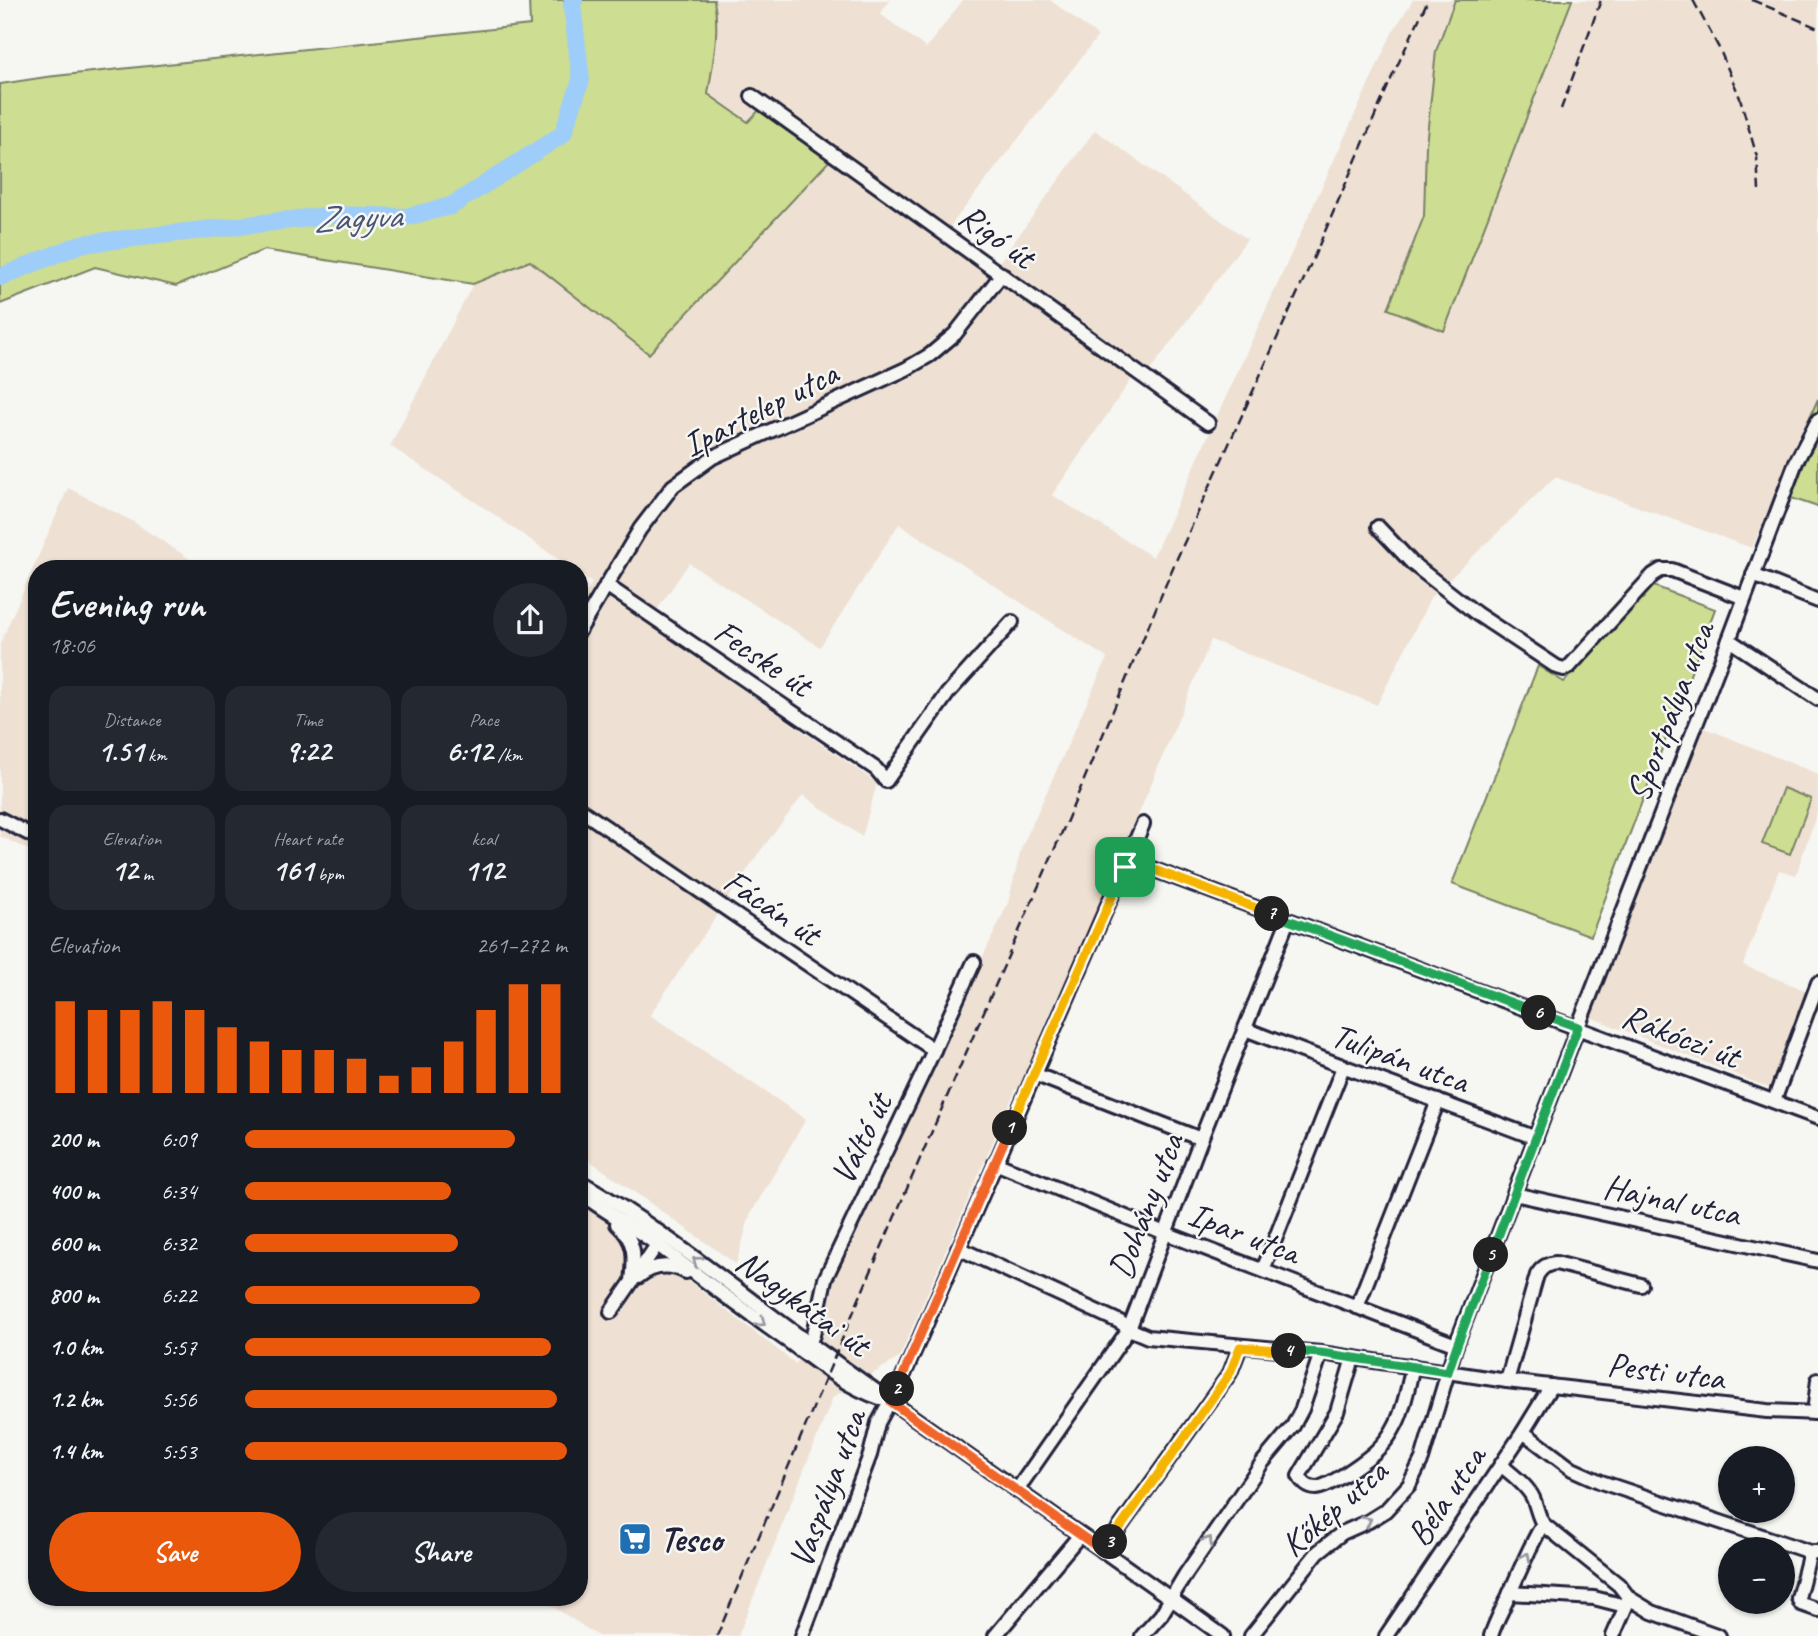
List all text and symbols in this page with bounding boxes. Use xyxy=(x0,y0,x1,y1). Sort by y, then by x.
water label: Zagyva xyxy=(312,191,405,243)
street label: Rigó út xyxy=(950,193,1047,281)
street label: Ipartelep utca xyxy=(675,350,847,467)
text: Evening run xyxy=(49,581,205,628)
button: share xyxy=(493,583,567,657)
street label: Fecske út xyxy=(706,609,823,709)
street label: Sportpálya utca xyxy=(1615,614,1726,808)
text: 18:06 xyxy=(49,631,95,660)
text: Distance xyxy=(104,708,160,732)
text: Time xyxy=(293,708,323,732)
text: Pace xyxy=(469,708,499,732)
text: 1.51 xyxy=(97,732,143,770)
text: 9:22 xyxy=(285,732,331,770)
text: 6:12 xyxy=(446,732,493,770)
text: km xyxy=(143,743,167,767)
text: /km xyxy=(493,743,522,767)
text: Elevation xyxy=(103,827,161,851)
text: Heart rate xyxy=(273,827,343,851)
text: kcal xyxy=(471,827,497,851)
pin xyxy=(1095,837,1155,897)
icon: arrive xyxy=(1106,848,1144,886)
text: 12 xyxy=(111,851,138,889)
text: 161 xyxy=(272,851,313,889)
text: 112 xyxy=(464,851,504,889)
street label: Fácán út xyxy=(715,858,832,958)
text: m xyxy=(138,862,153,886)
text: bpm xyxy=(313,862,344,886)
pin: 7 xyxy=(1254,897,1290,932)
text: 7 xyxy=(1267,901,1276,925)
text: Elevation xyxy=(49,931,120,960)
text: 261–272 m xyxy=(476,931,567,960)
street label: Rákóczi út xyxy=(1616,993,1749,1080)
pin: 6 xyxy=(1522,996,1556,1030)
text: 6 xyxy=(1534,1000,1543,1024)
street label: Tulipán utca xyxy=(1325,1012,1477,1104)
street label: Váltó út xyxy=(820,1083,904,1192)
pin: 1 xyxy=(992,1110,1028,1146)
text: 1 xyxy=(1005,1115,1014,1139)
text: 200 m xyxy=(49,1125,99,1154)
text: 6:09 xyxy=(161,1125,197,1154)
street label: Dohány utca xyxy=(1098,1125,1195,1285)
street label: Hajnal utca xyxy=(1600,1164,1747,1237)
text: 400 m xyxy=(49,1177,99,1206)
text: 6:34 xyxy=(161,1177,197,1206)
street label: Ipar utca xyxy=(1182,1191,1308,1276)
text: 600 m xyxy=(49,1229,99,1258)
text: 6:32 xyxy=(161,1229,197,1258)
pin: 5 xyxy=(1474,1238,1508,1272)
street label: Nagykátai út xyxy=(727,1239,882,1369)
text: 5 xyxy=(1486,1242,1495,1266)
one-way arrow xyxy=(692,1256,705,1269)
text: 800 m xyxy=(49,1281,99,1310)
text: 6:22 xyxy=(161,1281,197,1310)
one-way arrow xyxy=(753,1314,766,1326)
text: 1.0 km xyxy=(49,1333,103,1362)
text: 5:57 xyxy=(161,1333,197,1362)
pin: 4 xyxy=(1272,1334,1306,1368)
text: 4 xyxy=(1284,1338,1293,1362)
street label: Pesti utca xyxy=(1605,1341,1730,1401)
pin: 2 xyxy=(880,1372,914,1406)
text: 2 xyxy=(892,1376,901,1400)
text: 1.2 km xyxy=(49,1385,103,1414)
text: 5:56 xyxy=(161,1385,197,1414)
street label: Vaspálya utca xyxy=(778,1402,877,1574)
street label: Béla utca xyxy=(1396,1435,1497,1555)
text: 1.4 km xyxy=(49,1437,103,1466)
text: 5:53 xyxy=(161,1437,197,1466)
map controls xyxy=(1718,1446,1795,1614)
button: + xyxy=(1718,1446,1795,1523)
street label: Kőkép utca xyxy=(1271,1448,1398,1567)
button: Save xyxy=(49,1512,301,1592)
button: Share xyxy=(315,1512,567,1592)
one-way arrow xyxy=(1360,1515,1373,1529)
place label: Tesco xyxy=(660,1517,725,1562)
supermarket icon: Tesco xyxy=(616,1520,654,1558)
pin: 3 xyxy=(1092,1524,1128,1560)
text: 3 xyxy=(1105,1529,1114,1553)
one-way arrow xyxy=(1200,1536,1212,1549)
button: − xyxy=(1718,1537,1795,1614)
one-way arrow xyxy=(1517,1552,1531,1564)

